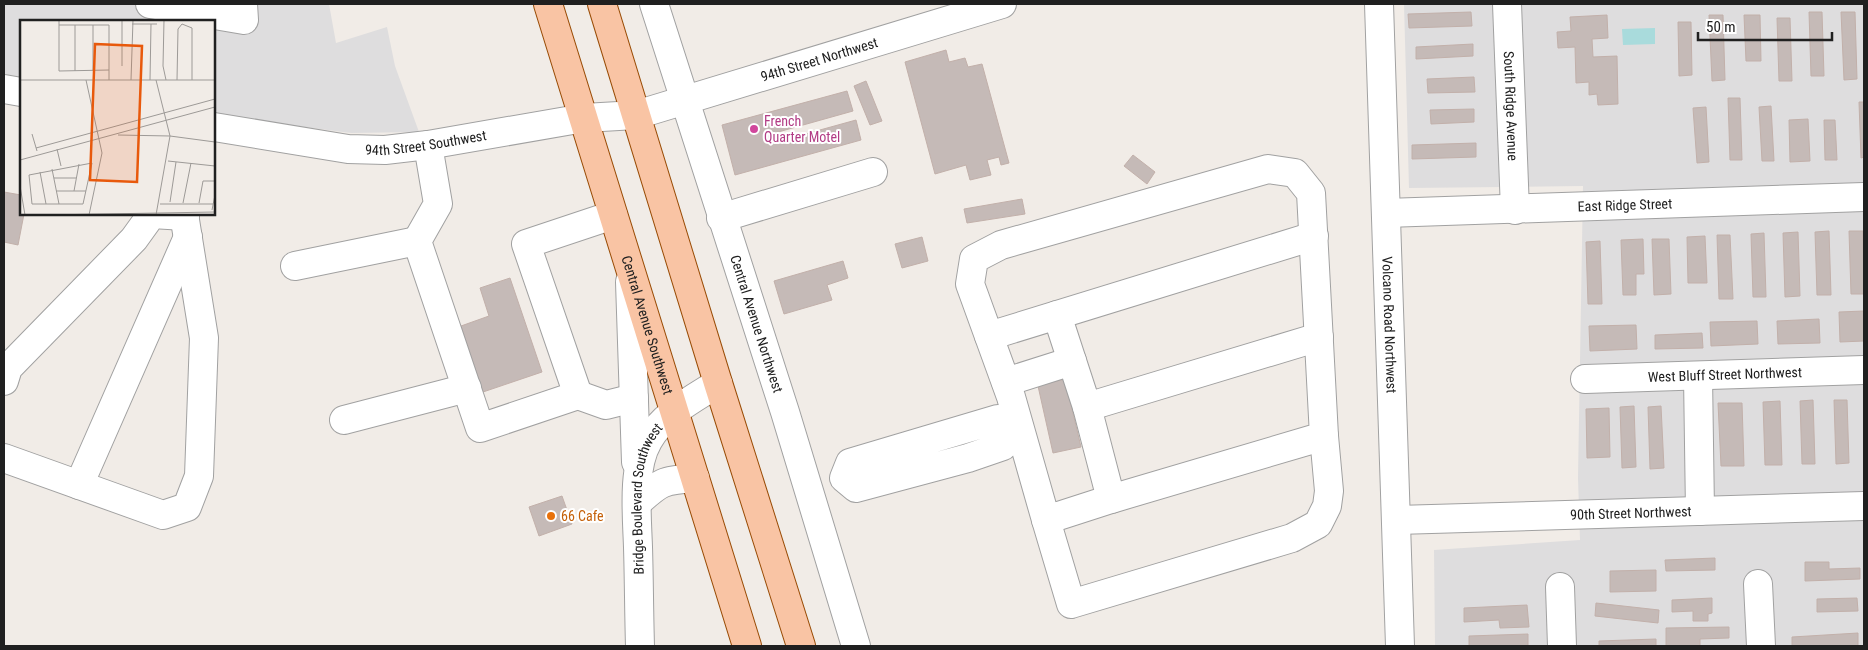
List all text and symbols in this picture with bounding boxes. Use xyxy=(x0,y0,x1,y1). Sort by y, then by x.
scale bar xyxy=(1698,10,1832,42)
text: 50 m xyxy=(1706,18,1736,36)
inset map xyxy=(20,20,215,215)
street label: 94th Street Northwest xyxy=(759,34,880,85)
street label: South Ridge Avenue xyxy=(1501,51,1521,162)
place label: French Quarter Motel xyxy=(764,113,840,145)
marker: French Quarter Motel xyxy=(748,123,760,135)
street label: 94th Street Southwest xyxy=(365,127,488,158)
street label: East Ridge Street xyxy=(1577,195,1672,215)
street label: Central Avenue Northwest xyxy=(727,253,786,395)
street label: Central Avenue Southwest xyxy=(618,254,676,396)
street label: Volcano Road Northwest xyxy=(1379,256,1400,393)
street label: West Bluff Street Northwest xyxy=(1648,364,1802,385)
street label: Bridge Boulevard Southwest xyxy=(628,420,666,575)
street label: 90th Street Northwest xyxy=(1570,503,1692,523)
place label: 66 Cafe xyxy=(561,508,604,524)
marker: 66 Cafe xyxy=(545,510,557,522)

